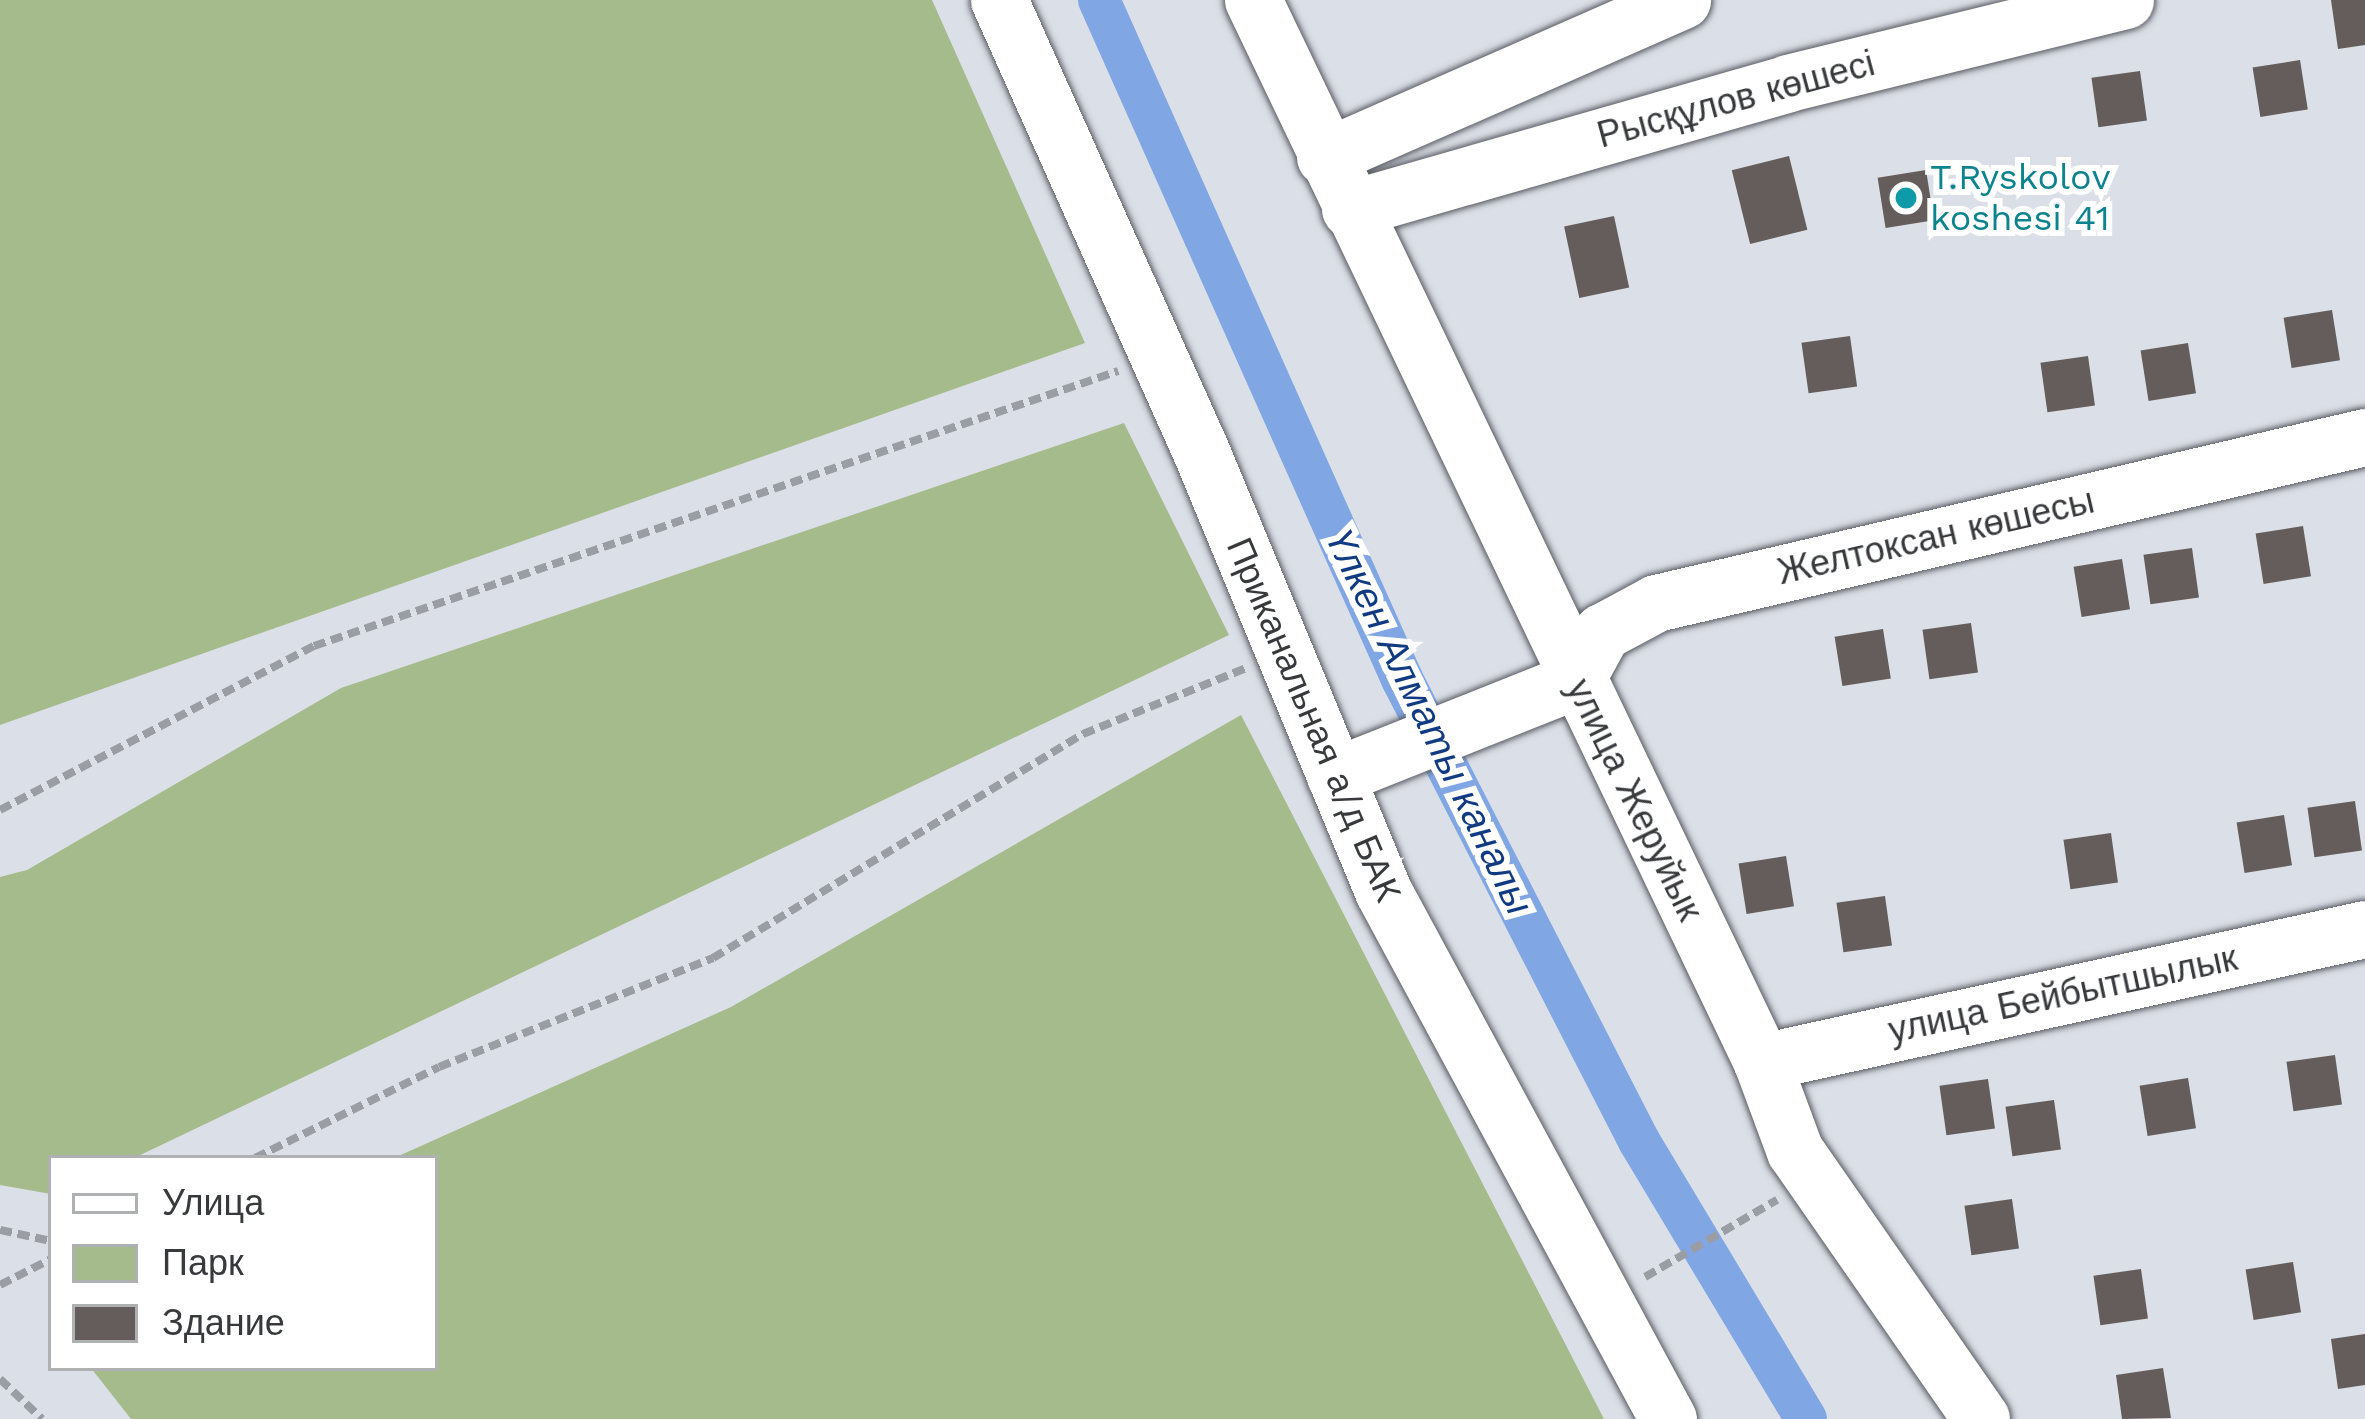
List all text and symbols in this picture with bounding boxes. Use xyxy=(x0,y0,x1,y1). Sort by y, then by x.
street label: Рысқұлов көшесі xyxy=(1593,42,1879,158)
place label: T.Ryskolov koshesi 41 xyxy=(1930,155,2110,240)
marker: T.Ryskolov koshesi 41 xyxy=(1893,185,1919,211)
street label: Желтоксан көшесы xyxy=(1773,480,2099,594)
water label: Үлкен Алматы каналы xyxy=(1315,522,1543,922)
street label: Приканальная а/д БАК xyxy=(1217,532,1409,908)
street label: улица Жеруйык xyxy=(1557,672,1711,928)
street label: улица Бейбытшылык xyxy=(1885,937,2241,1053)
legend xyxy=(48,1155,438,1371)
text: Улица xyxy=(162,1182,264,1224)
text: Парк xyxy=(162,1242,244,1284)
text: Здание xyxy=(162,1302,285,1344)

